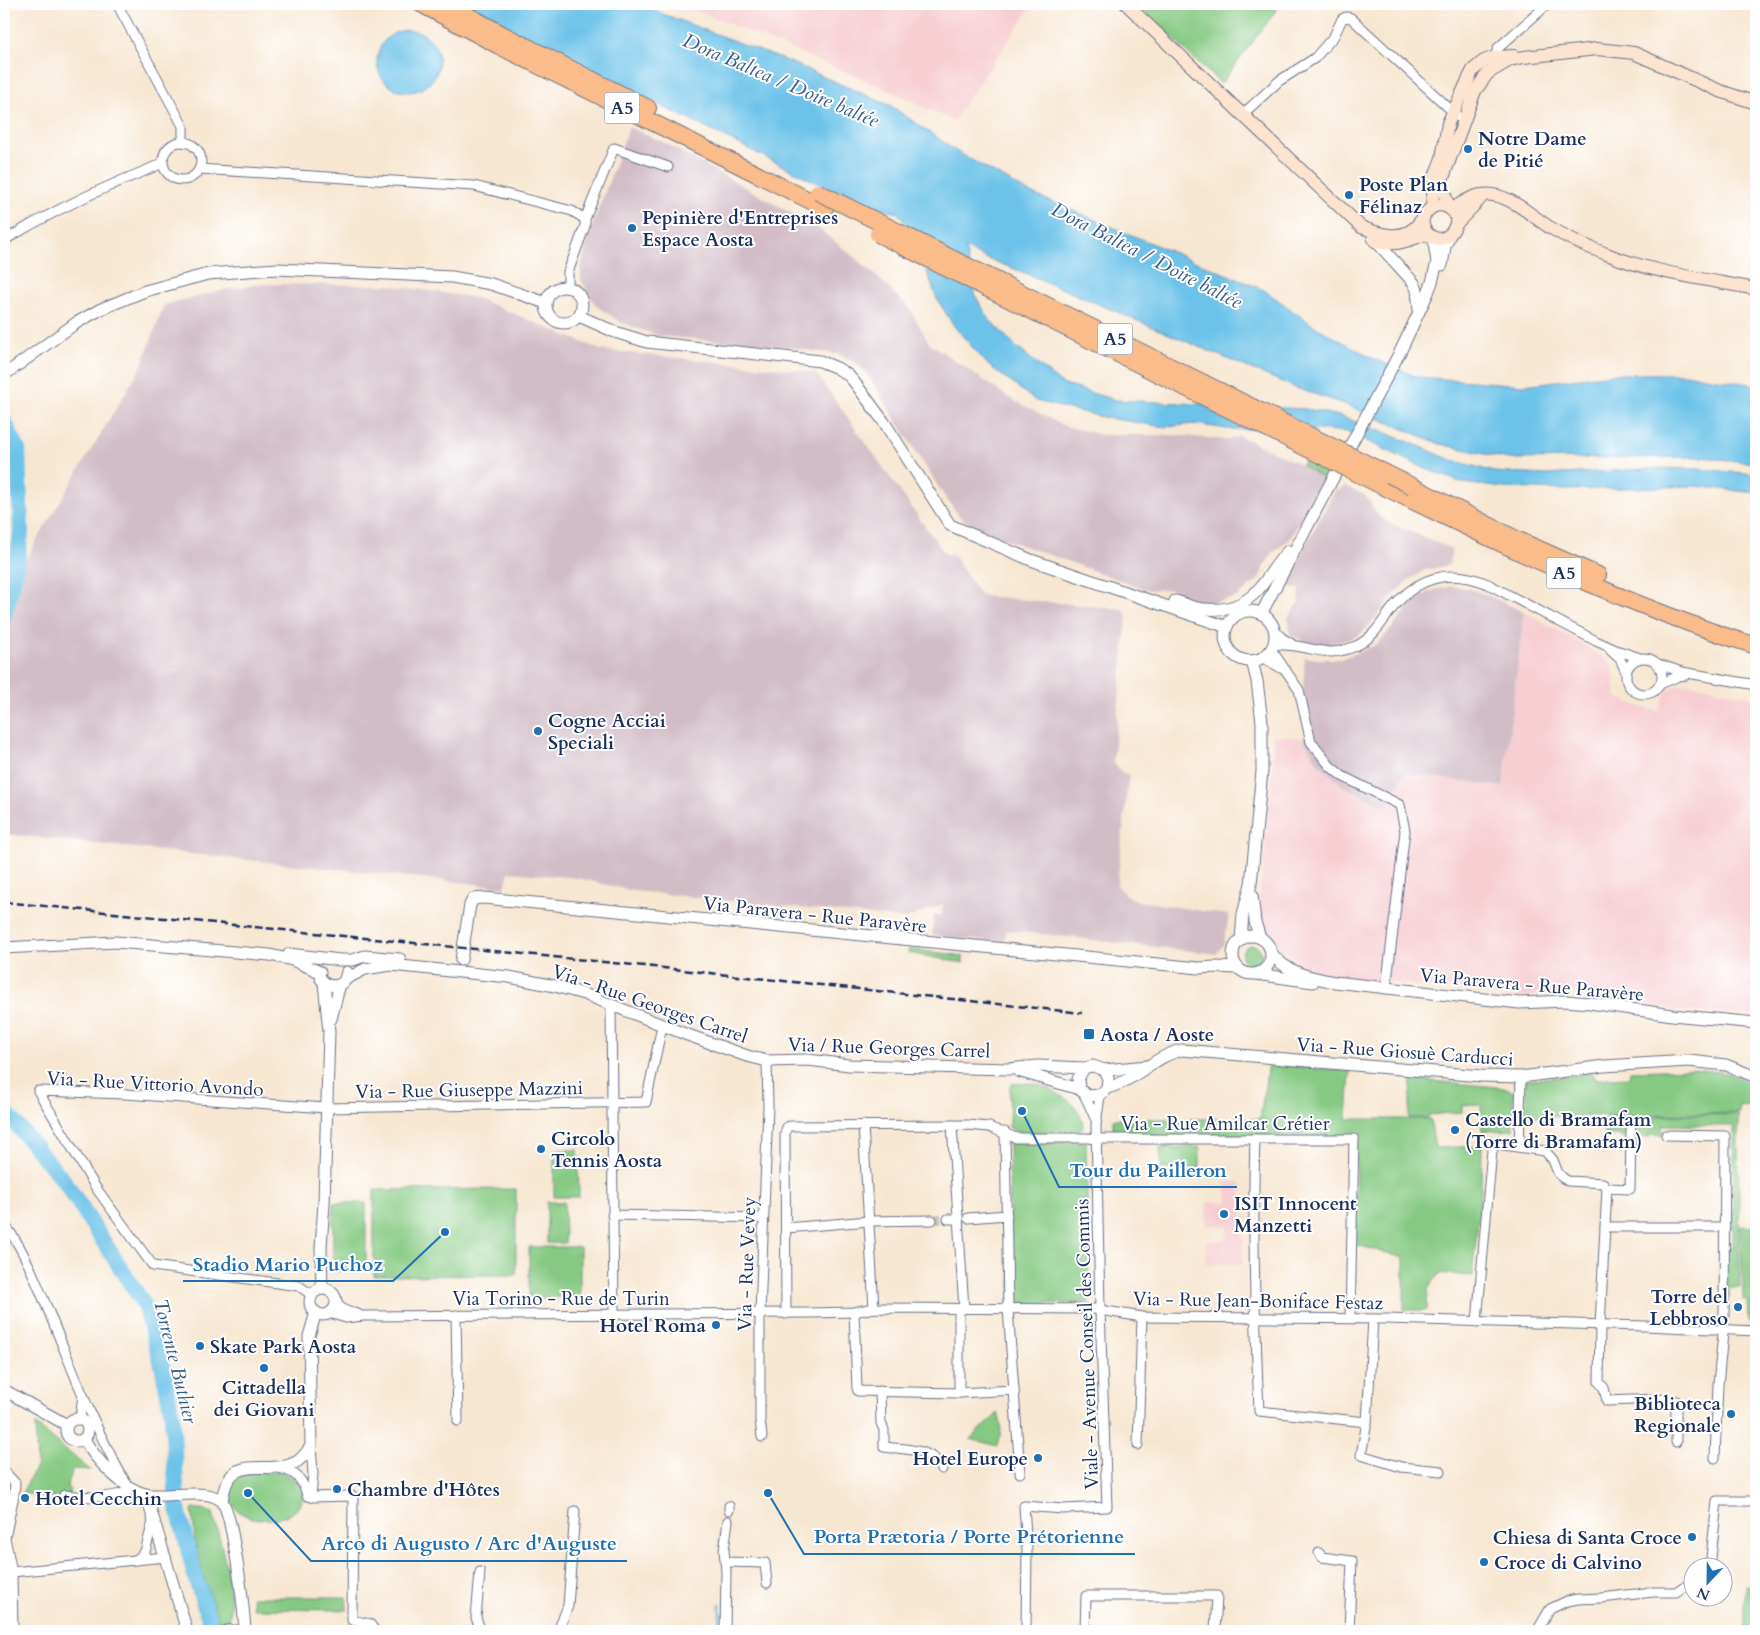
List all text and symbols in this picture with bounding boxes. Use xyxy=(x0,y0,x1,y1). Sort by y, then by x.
water label: Dora Baltea / Doire baltée xyxy=(679,27,883,134)
road number: A5 xyxy=(604,92,640,124)
place label: Notre Dame de Pitié xyxy=(1478,126,1587,174)
marker: Notre Dame de Pitié xyxy=(1462,143,1474,155)
place label: Poste Plan Félinaz xyxy=(1359,172,1449,220)
marker: Poste Plan Félinaz xyxy=(1343,189,1355,201)
water label: Dora Baltea / Doire baltée xyxy=(1047,196,1247,315)
place label: Pepinière d'Entreprises Espace Aosta xyxy=(642,205,838,253)
marker: Pepinière d'Entreprises Espace Aosta xyxy=(626,222,638,234)
road number: A5 xyxy=(1098,324,1132,354)
road number: A5 xyxy=(1546,558,1582,588)
place label: Cogne Acciai Speciali xyxy=(548,708,666,756)
marker: Cogne Acciai Speciali xyxy=(532,725,544,737)
street label: Via Paravera - Rue Paravère xyxy=(702,890,928,940)
street label: Via - Rue Georges Carrel xyxy=(548,958,751,1050)
street label: Via Paravera - Rue Paravère xyxy=(1419,962,1645,1008)
place label: Aosta / Aoste xyxy=(1100,1022,1214,1048)
marker: Aosta / Aoste xyxy=(1082,1027,1096,1041)
street label: Via / Rue Georges Carrel xyxy=(787,1031,991,1065)
street label: Via - Rue Giosuè Carducci xyxy=(1295,1031,1514,1073)
street label: Via - Rue Vittorio Avondo xyxy=(46,1065,264,1103)
street label: Via - Rue Giuseppe Mazzini xyxy=(355,1075,583,1105)
place label: Castello di Bramafam (Torre di Bramafam) xyxy=(1465,1107,1652,1155)
street label: Via - Rue Amilcar Crétier xyxy=(1120,1111,1330,1137)
marker: Castello di Bramafam (Torre di Bramafam) xyxy=(1449,1124,1461,1136)
place label: Circolo Tennis Aosta xyxy=(551,1126,663,1174)
marker: Circolo Tennis Aosta xyxy=(535,1143,547,1155)
callout: Tour du Pailleron xyxy=(1059,1152,1237,1187)
text: Tour du Pailleron xyxy=(1069,1157,1227,1184)
place label: ISIT Innocent Manzetti xyxy=(1234,1191,1357,1239)
street label: Via - Rue Vevey xyxy=(732,1196,762,1332)
street label: Viale - Avenue Conseil des Commis xyxy=(1069,1198,1105,1490)
marker: ISIT Innocent Manzetti xyxy=(1218,1208,1230,1220)
callout: Stadio Mario Puchoz xyxy=(183,1246,393,1281)
text: Stadio Mario Puchoz xyxy=(193,1251,384,1278)
place label: Torre del Lebbroso xyxy=(1650,1284,1728,1332)
street label: Via Torino - Rue de Turin xyxy=(452,1286,670,1312)
street label: Via - Rue Jean-Boniface Festaz xyxy=(1133,1286,1384,1316)
water label: Torrente Buthier xyxy=(147,1296,204,1428)
marker: Torre del Lebbroso xyxy=(1732,1301,1744,1313)
place label: Hotel Roma xyxy=(599,1313,707,1339)
marker: Hotel Roma xyxy=(710,1319,722,1331)
place label: Skate Park Aosta xyxy=(210,1334,357,1360)
marker: Skate Park Aosta xyxy=(194,1340,206,1352)
marker: Cittadella dei Giovani xyxy=(258,1362,270,1374)
place label: Cittadella dei Giovani xyxy=(213,1375,315,1423)
place label: Biblioteca Regionale xyxy=(1634,1391,1722,1439)
marker: Biblioteca Regionale xyxy=(1725,1408,1737,1420)
place label: Hotel Europe xyxy=(912,1446,1028,1472)
marker: Hotel Europe xyxy=(1032,1452,1044,1464)
place label: Chambre d'Hôtes xyxy=(347,1477,500,1503)
marker: Chambre d'Hôtes xyxy=(331,1483,343,1495)
place label: Hotel Cecchin xyxy=(35,1486,163,1512)
marker: Hotel Cecchin xyxy=(19,1492,31,1504)
callout: Porta Prætoria / Porte Prétorienne xyxy=(804,1519,1135,1554)
text: Porta Prætoria / Porte Prétorienne xyxy=(814,1523,1124,1550)
place label: Chiesa di Santa Croce xyxy=(1493,1525,1682,1551)
callout: Arco di Augusto / Arc d'Auguste xyxy=(311,1526,627,1561)
text: Arco di Augusto / Arc d'Auguste xyxy=(321,1530,617,1557)
marker: Chiesa di Santa Croce xyxy=(1686,1531,1698,1543)
place label: Croce di Calvino xyxy=(1494,1550,1642,1576)
marker: Croce di Calvino xyxy=(1478,1556,1490,1568)
north arrow xyxy=(1682,1558,1732,1608)
text: N xyxy=(1694,1583,1713,1605)

